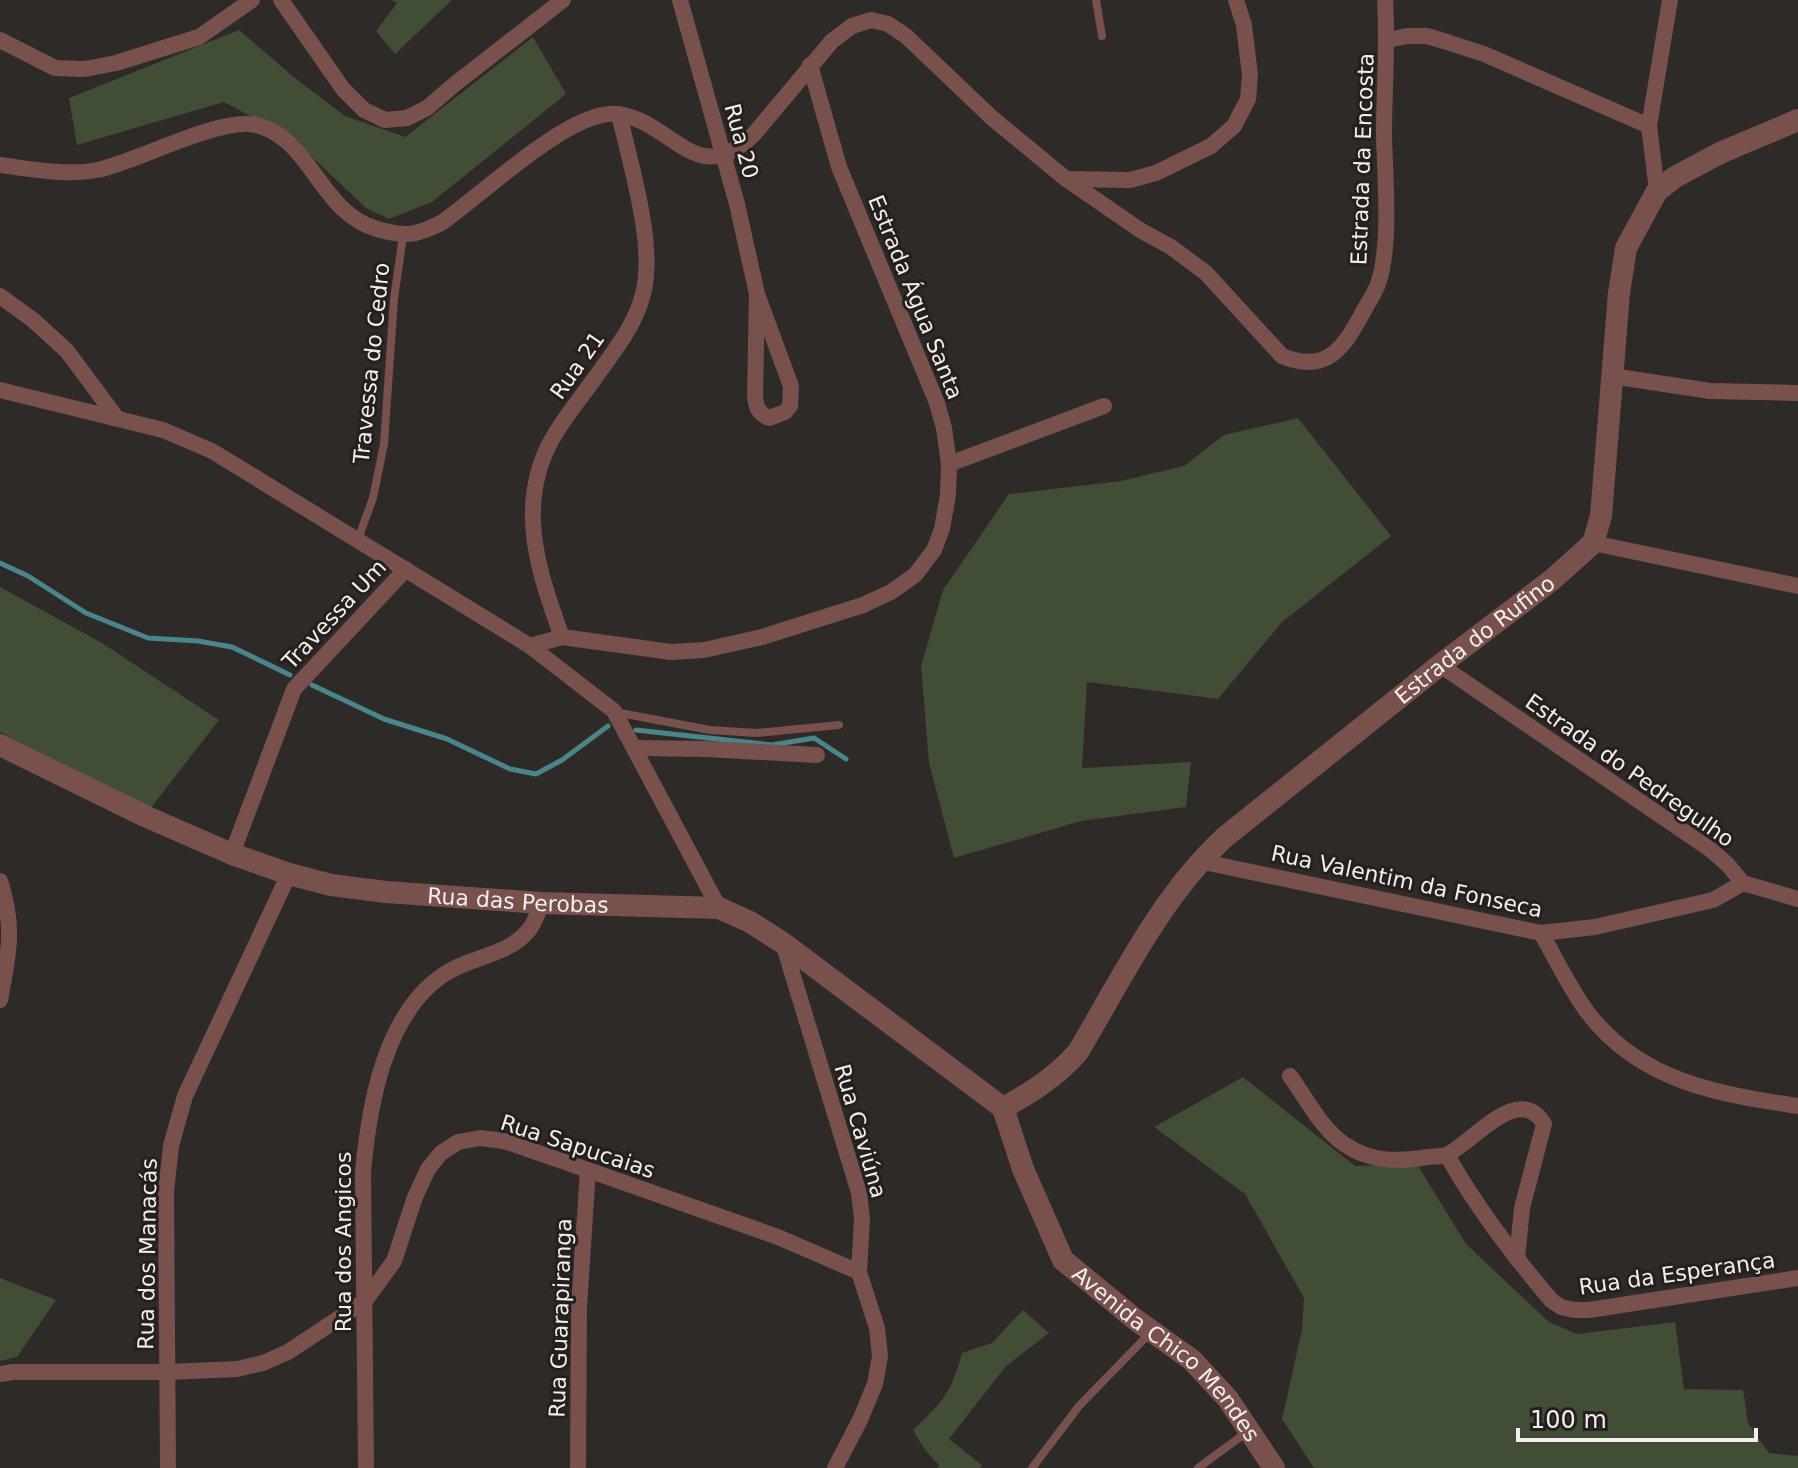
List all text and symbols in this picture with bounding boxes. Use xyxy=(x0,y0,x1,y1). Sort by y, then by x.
street label: Estrada da Encosta xyxy=(1346,52,1379,266)
street label: Rua 20 xyxy=(720,101,764,181)
street label: Estrada Água Santa xyxy=(863,191,968,403)
street label: Travessa do Cedro xyxy=(348,261,394,466)
street label: Rua 21 xyxy=(545,327,610,404)
street label: Travessa Um xyxy=(277,555,391,675)
street label: Estrada do Rufino xyxy=(1390,570,1560,709)
street label: Estrada do Pedregulho xyxy=(1521,689,1739,852)
street label: Rua Valentim da Fonseca xyxy=(1269,841,1545,922)
street label: Rua das Perobas xyxy=(426,883,609,918)
street label: Rua Caviúna xyxy=(829,1061,892,1201)
street label: Rua Sapucaias xyxy=(498,1110,658,1183)
street label: Rua dos Angicos xyxy=(331,1152,356,1332)
street label: Rua dos Manacás xyxy=(133,1158,162,1350)
street label: Rua Guarapiranga xyxy=(545,1218,576,1418)
street label: Rua da Esperança xyxy=(1577,1247,1777,1300)
street label: Avenida Chico Mendes xyxy=(1067,1261,1265,1446)
scale bar xyxy=(1518,1392,1756,1442)
text: 100 m xyxy=(1530,1406,1607,1434)

